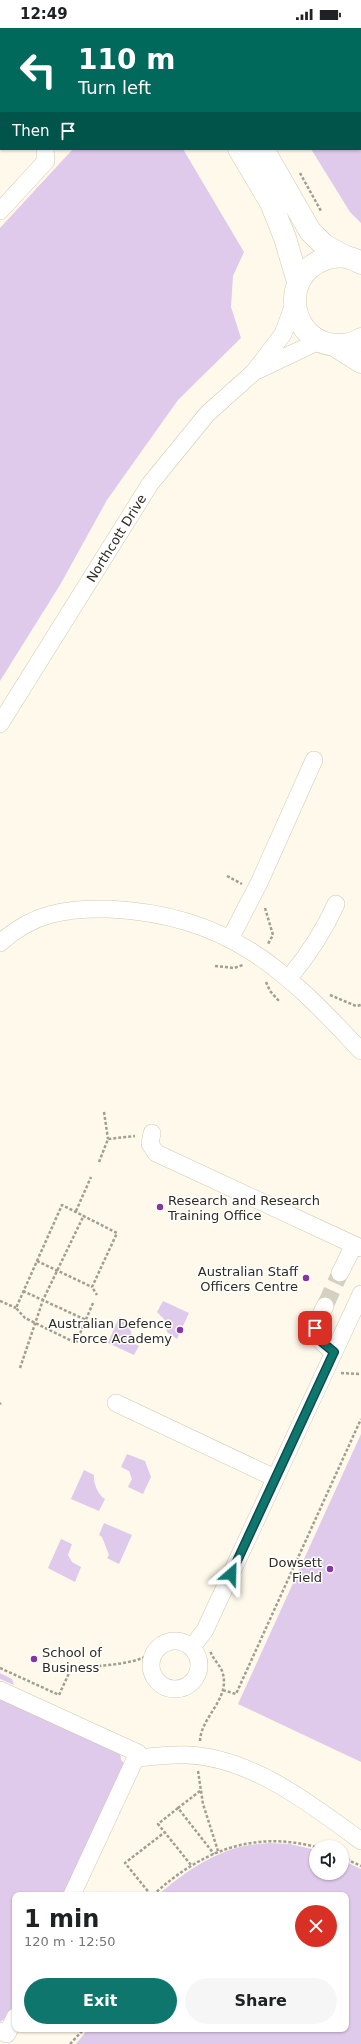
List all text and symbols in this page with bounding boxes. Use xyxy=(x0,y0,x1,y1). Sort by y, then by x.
text: 12:49 xyxy=(20,5,68,23)
text: 110 m xyxy=(78,43,175,76)
icon: left xyxy=(12,44,64,96)
text: Turn left xyxy=(78,77,151,98)
icon: arrive xyxy=(57,120,79,142)
text: Then xyxy=(12,122,49,140)
street label: Northcott Drive xyxy=(83,492,149,585)
place label: Research and Research Training Office xyxy=(167,1193,320,1223)
marker: Research and Research Training Office xyxy=(155,1202,165,1212)
place label: Australian Staff Officers Centre xyxy=(198,1264,299,1294)
marker: Australian Staff Officers Centre xyxy=(301,1273,311,1283)
pin xyxy=(298,1311,332,1345)
place label: Australian Defence Force Academy xyxy=(48,1316,172,1346)
icon: arrive xyxy=(304,1317,326,1339)
marker: Australian Defence Force Academy xyxy=(175,1325,185,1335)
position arrow xyxy=(210,1553,252,1595)
place label: Dowsett Field xyxy=(268,1555,322,1585)
marker: Dowsett Field xyxy=(325,1564,335,1574)
place label: School of Business xyxy=(42,1645,102,1675)
marker: School of Business xyxy=(29,1654,39,1664)
map controls xyxy=(309,1840,349,1880)
button: sound xyxy=(309,1840,349,1880)
text: 1 min xyxy=(24,1905,99,1933)
button: close xyxy=(295,1905,337,1947)
text: 120 m · 12:50 xyxy=(24,1934,115,1949)
button: Exit xyxy=(24,1978,177,2024)
button: Share xyxy=(185,1978,337,2024)

